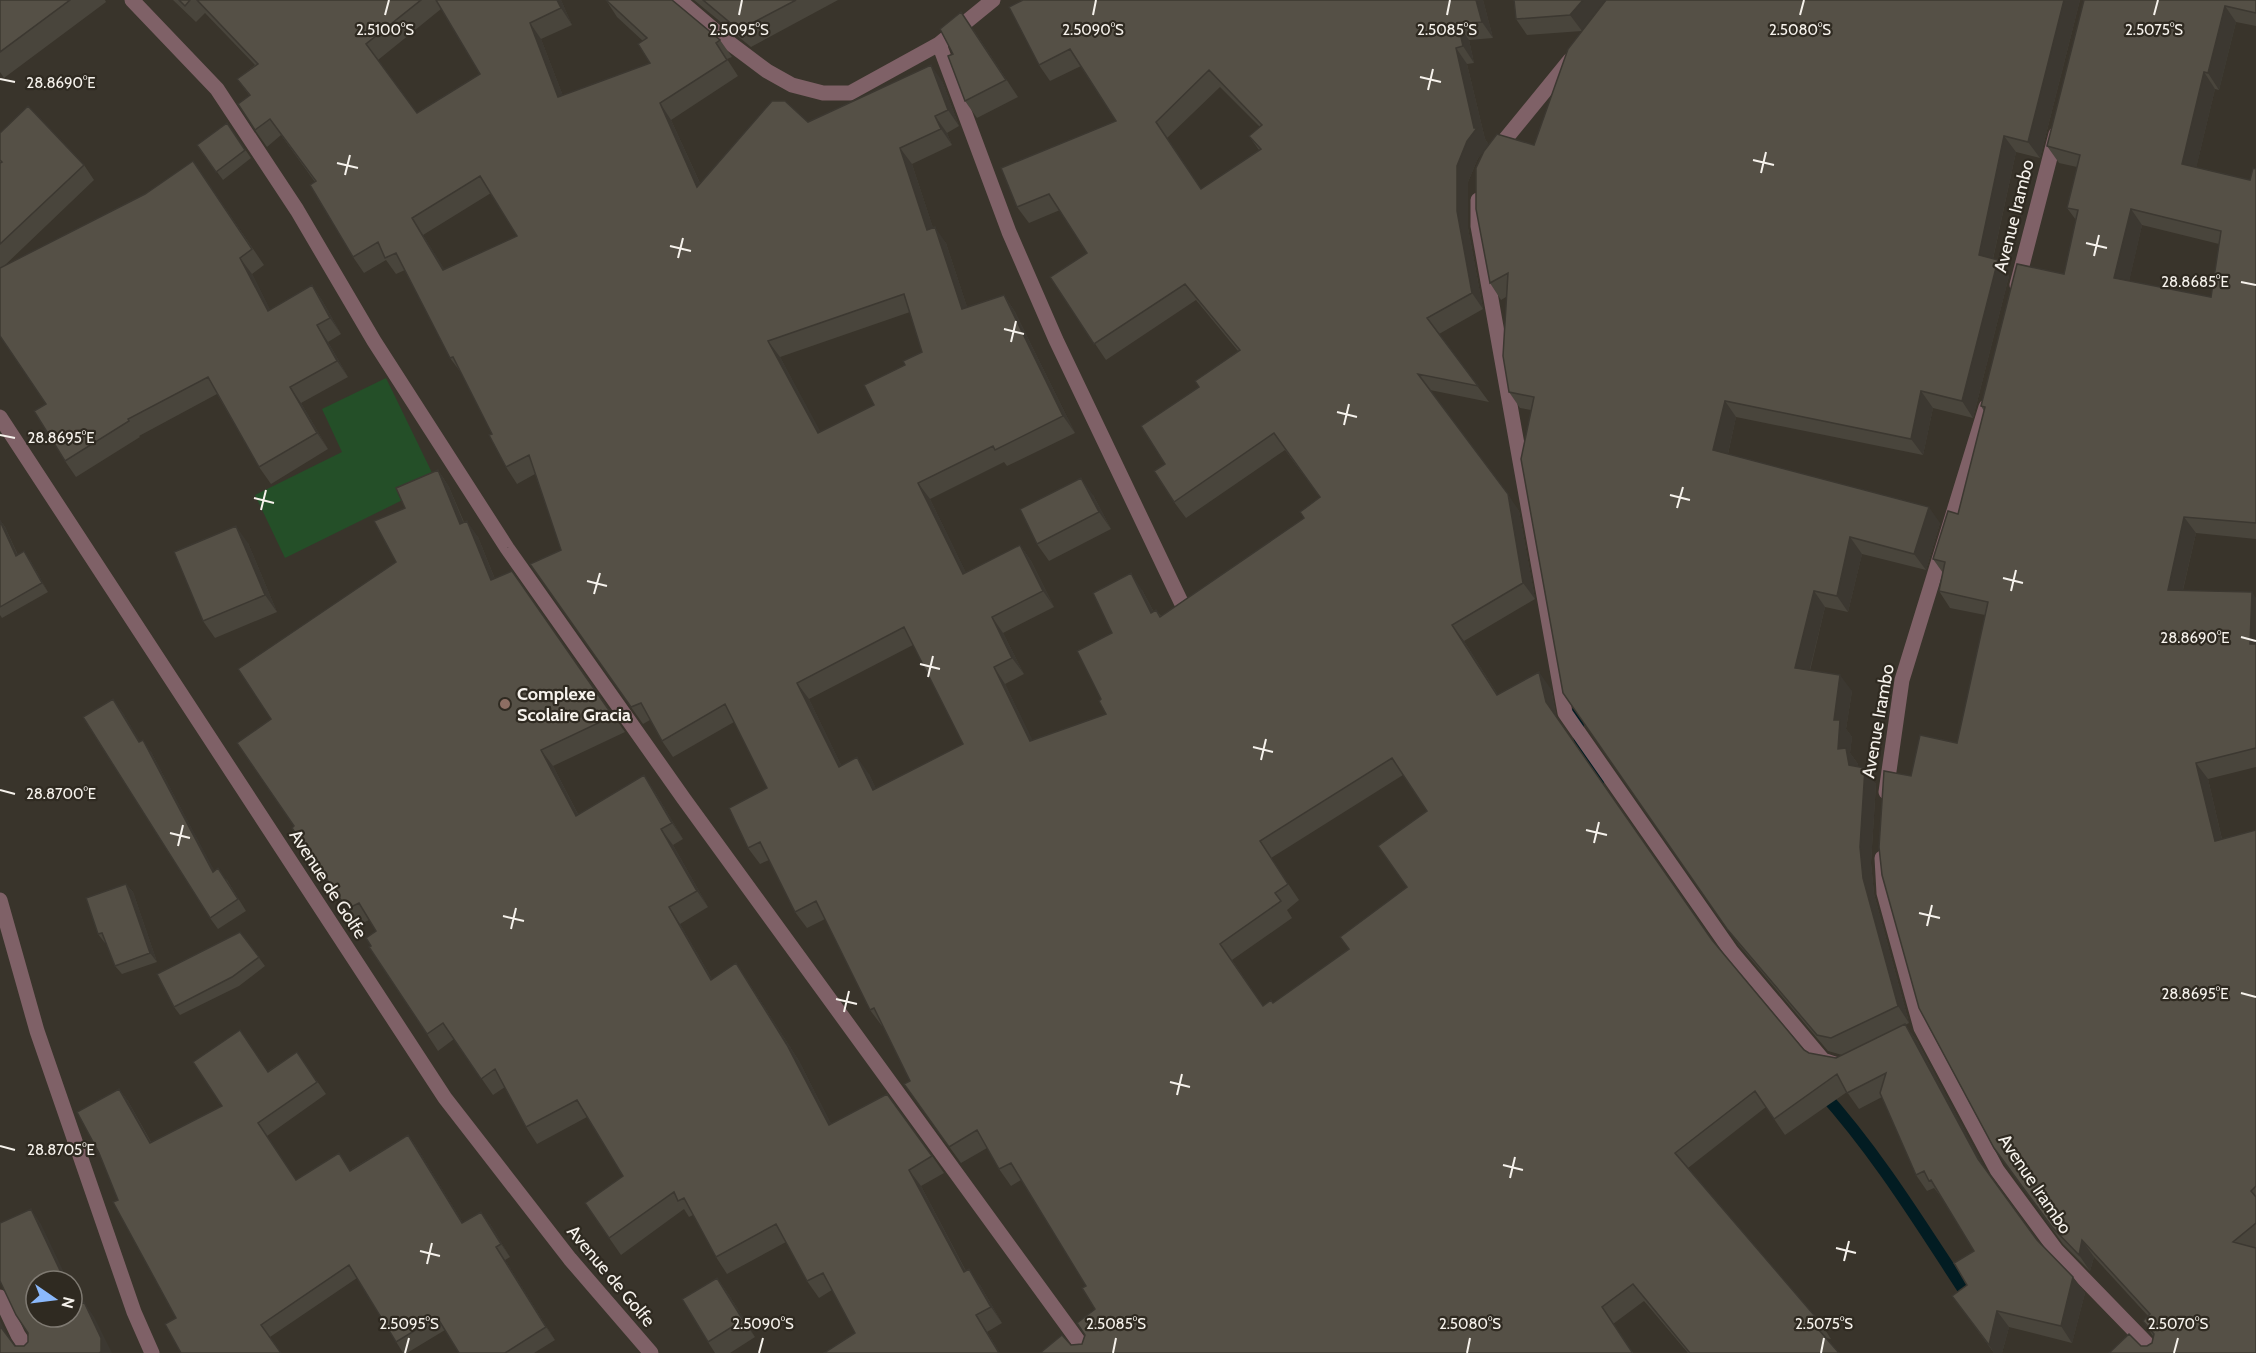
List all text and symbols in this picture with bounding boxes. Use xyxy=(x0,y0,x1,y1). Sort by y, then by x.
text: 2.5100°S xyxy=(356,21,414,39)
text: 2.5095°S xyxy=(709,21,769,39)
text: 2.5090°S xyxy=(1062,21,1124,39)
text: 2.5085°S xyxy=(1417,21,1477,39)
text: 2.5080°S xyxy=(1769,21,1831,39)
text: 2.5075°S xyxy=(2125,21,2183,39)
text: 28.8690°E xyxy=(26,74,96,92)
street label: Avenue Irambo xyxy=(1989,157,2039,275)
text: 28.8685°E xyxy=(2161,273,2229,291)
text: 28.8695°E xyxy=(28,429,95,447)
text: 28.8690°E xyxy=(2160,629,2230,647)
street label: Avenue Irambo xyxy=(1857,662,1899,780)
place label: Complexe Scolaire Gracia xyxy=(517,683,631,726)
marker: Complexe Scolaire Gracia xyxy=(498,697,512,711)
text: 28.8700°E xyxy=(26,785,96,803)
street label: Avenue de Golfe xyxy=(285,825,371,943)
text: 28.8695°E xyxy=(2162,985,2229,1003)
street label: Avenue Irambo xyxy=(1994,1130,2076,1238)
text: 28.8705°E xyxy=(27,1141,95,1159)
street label: Avenue de Golfe xyxy=(562,1221,660,1331)
north arrow xyxy=(24,1269,84,1329)
text: N xyxy=(57,1295,79,1310)
text: 2.5095°S xyxy=(379,1315,439,1333)
text: 2.5090°S xyxy=(732,1315,794,1333)
text: 2.5085°S xyxy=(1086,1315,1146,1333)
text: 2.5080°S xyxy=(1439,1315,1501,1333)
text: 2.5075°S xyxy=(1795,1315,1853,1333)
text: 2.5070°S xyxy=(2148,1315,2208,1333)

